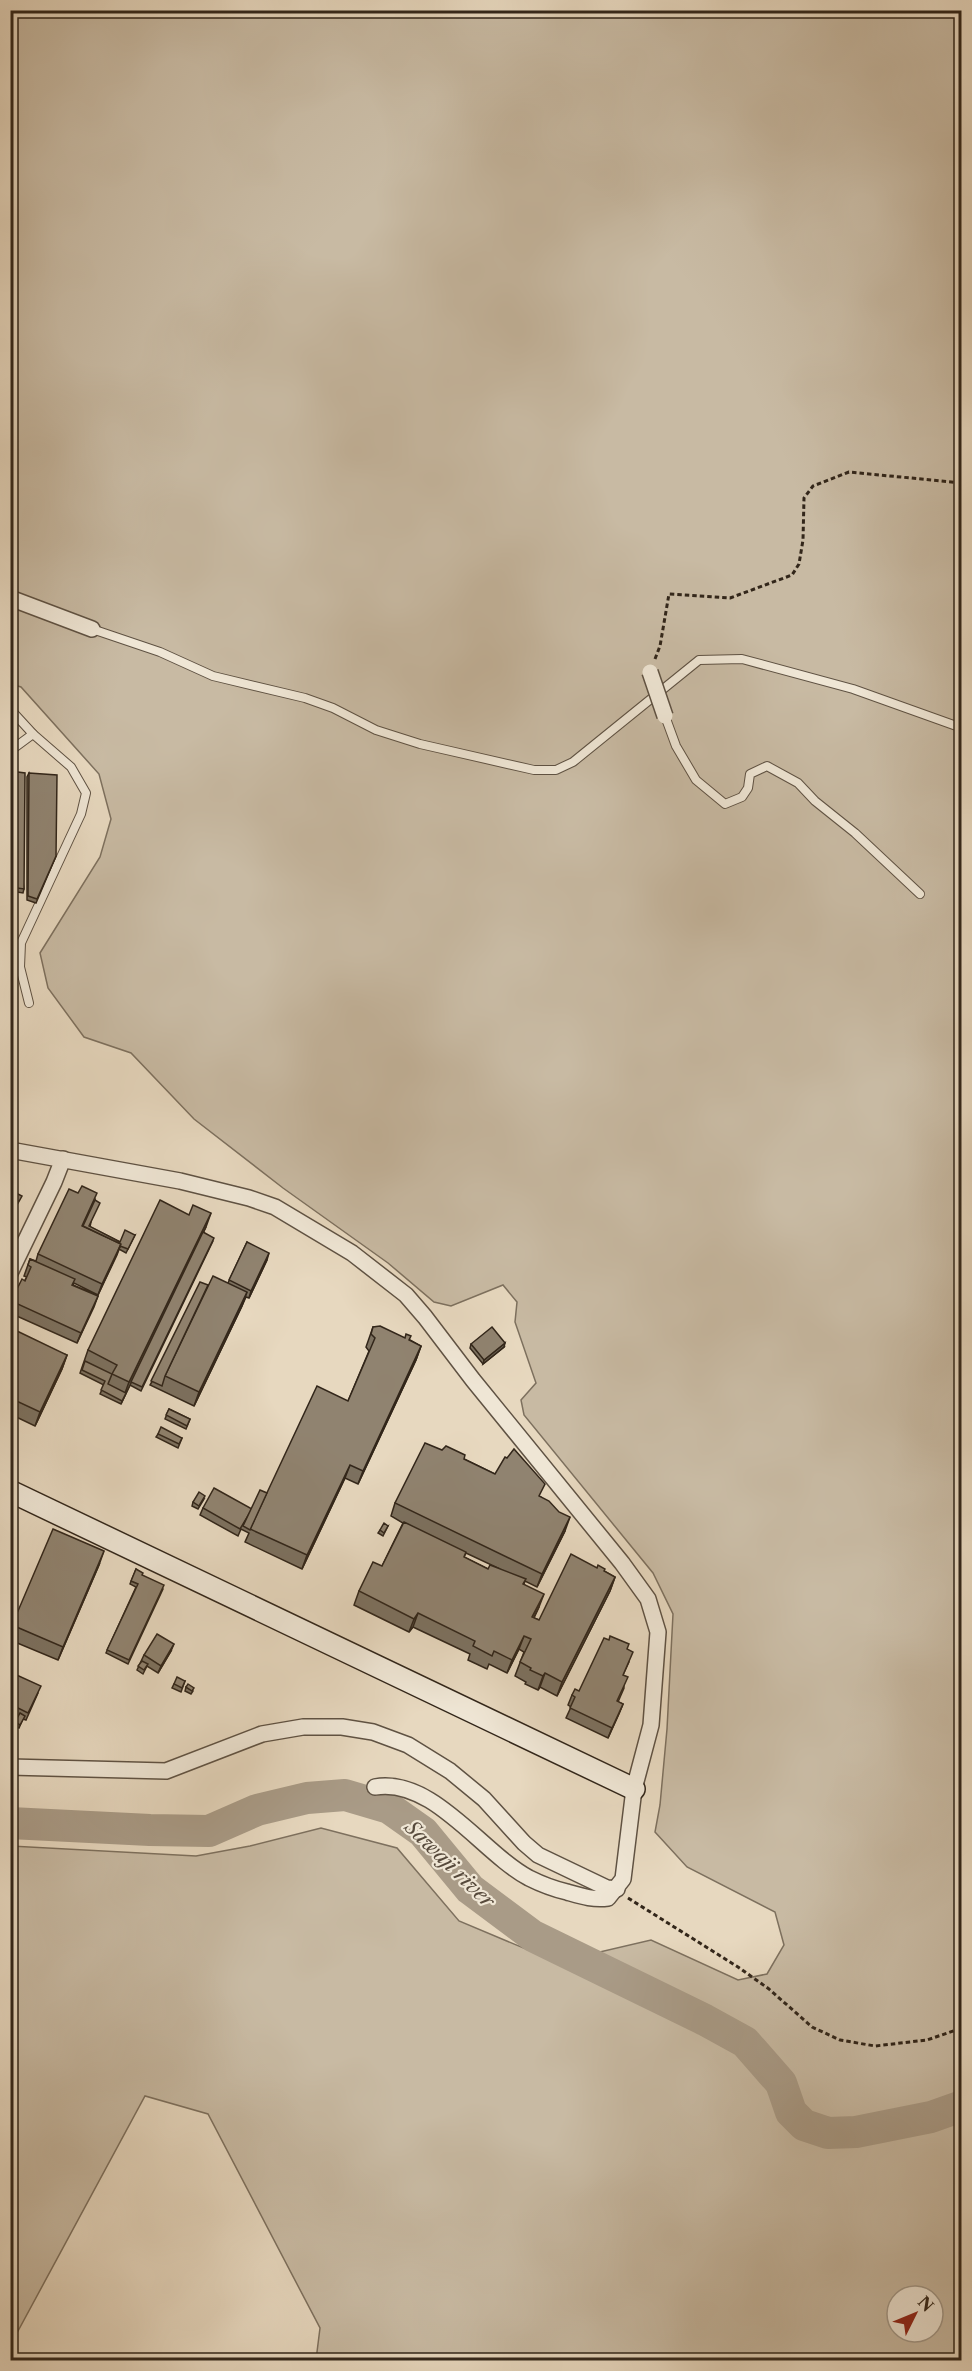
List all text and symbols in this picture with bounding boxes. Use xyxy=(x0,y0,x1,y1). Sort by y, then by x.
water label: Sawaji river xyxy=(400,1815,501,1914)
north arrow xyxy=(885,2284,945,2344)
text: N xyxy=(914,2292,938,2316)

